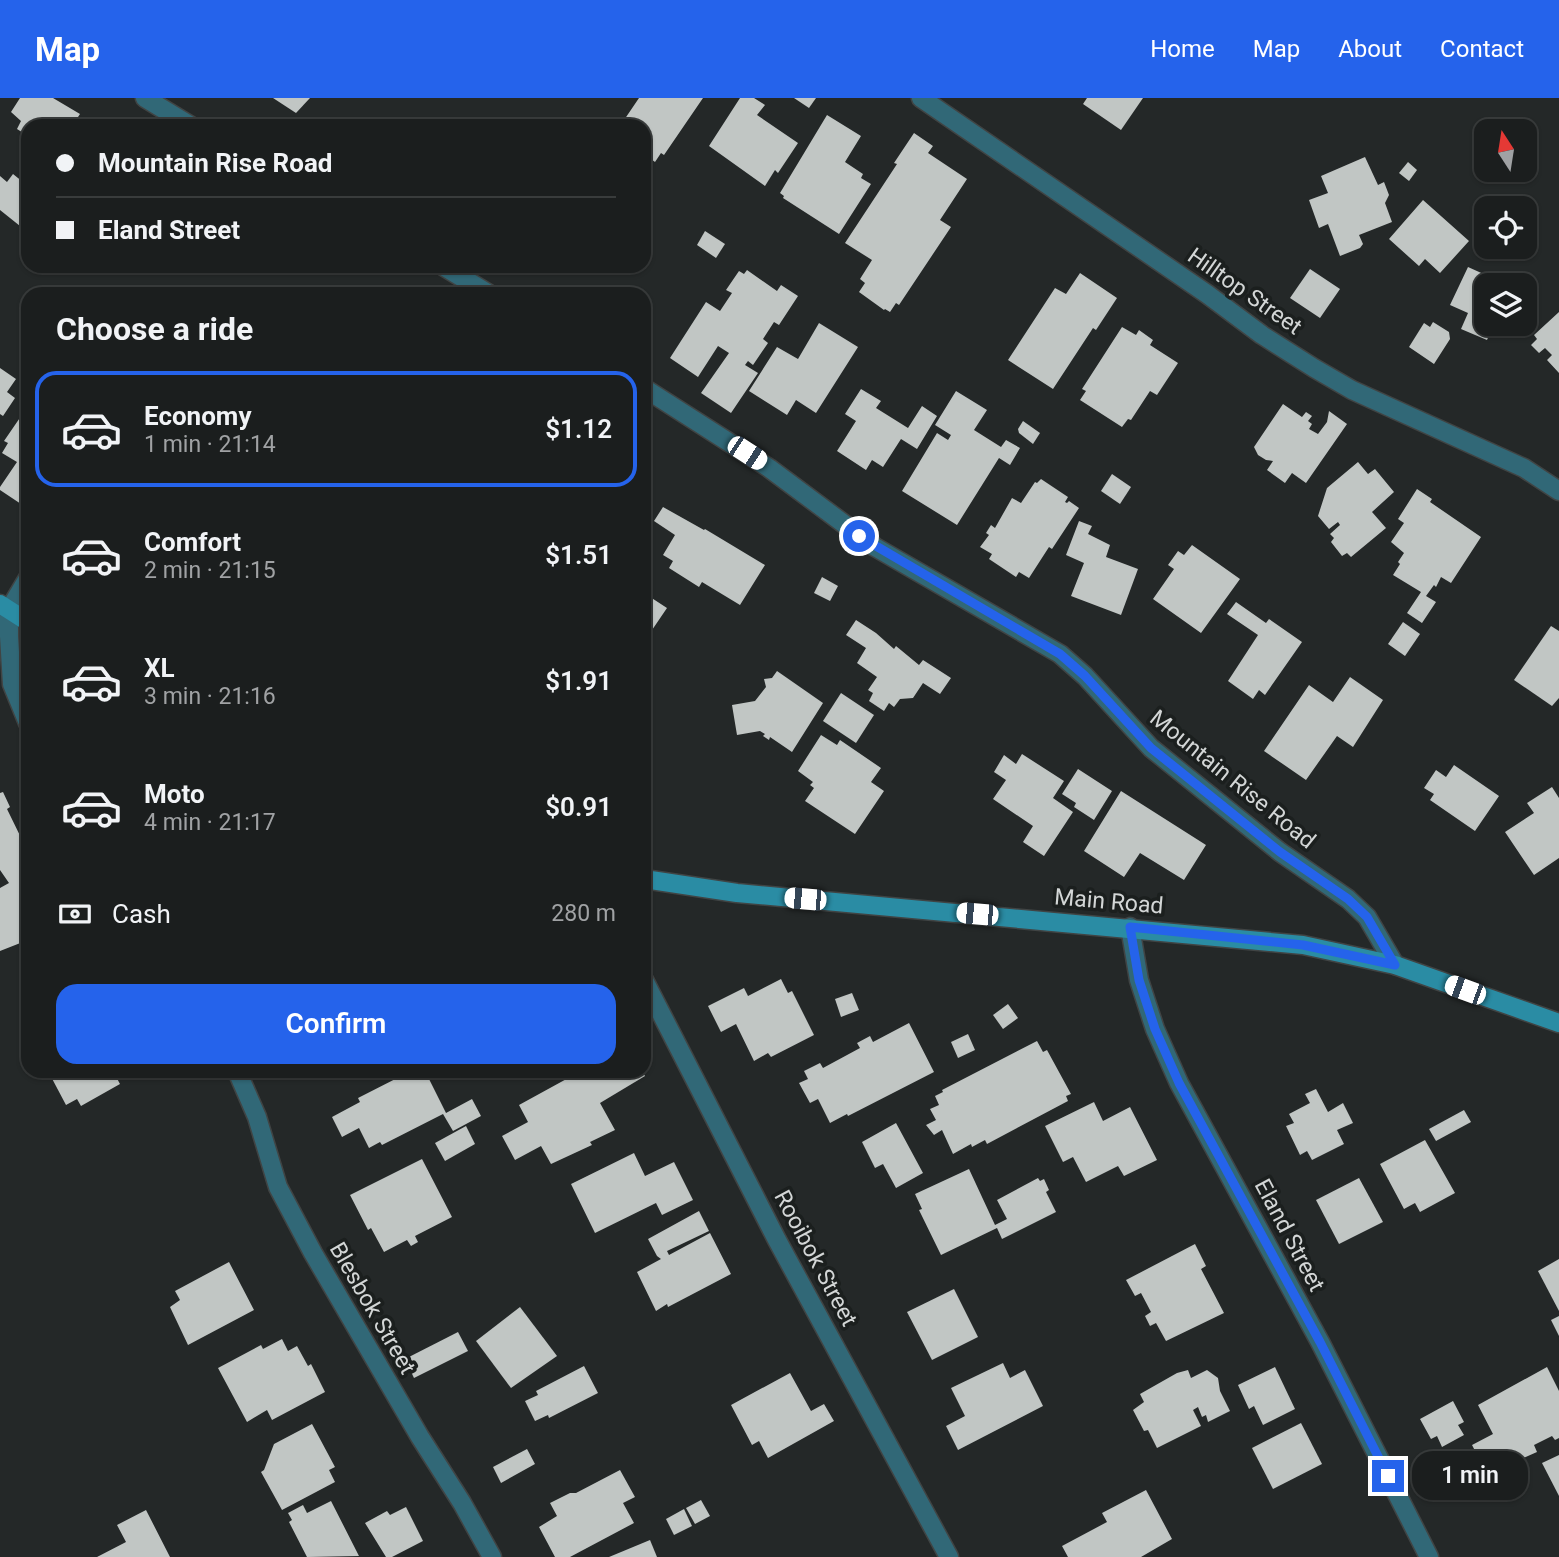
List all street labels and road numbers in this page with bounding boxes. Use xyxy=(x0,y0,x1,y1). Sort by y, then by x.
street label: Hilltop Street xyxy=(1183,242,1307,341)
street label: Mountain Rise Road xyxy=(1145,704,1321,854)
street label: Main Road xyxy=(1053,883,1165,920)
street label: Eland Street xyxy=(1249,1174,1330,1296)
street label: Rooibok Street xyxy=(768,1186,863,1331)
street label: Blesbok Street xyxy=(324,1237,421,1379)

